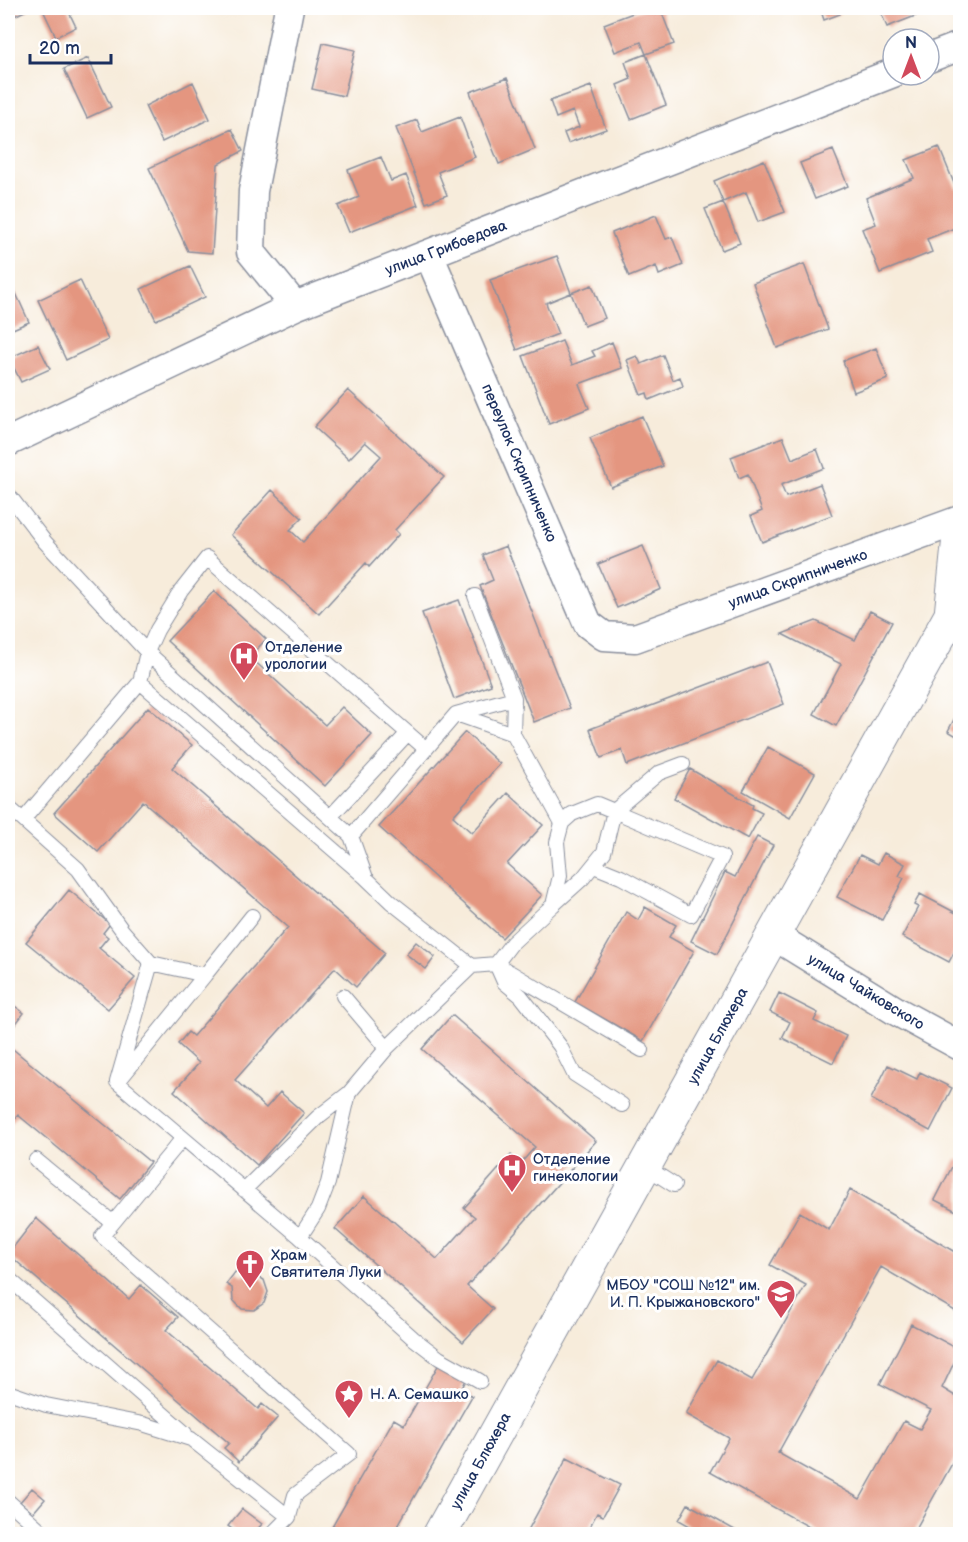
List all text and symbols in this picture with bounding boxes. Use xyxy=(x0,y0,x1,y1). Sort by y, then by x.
scale bar xyxy=(30,27,111,65)
north arrow xyxy=(881,27,941,87)
text: N xyxy=(905,34,917,53)
text: 20 m xyxy=(39,38,80,59)
street label: улица Грибоедова xyxy=(383,216,510,280)
street label: переулок Скрипниченко xyxy=(477,381,561,545)
street label: улица Скрипниченко xyxy=(726,545,870,613)
place label: Отделение урологии xyxy=(265,638,342,674)
hospital icon: Отделение урологии xyxy=(228,640,260,682)
street label: улица Чайковского xyxy=(804,950,928,1034)
street label: улица Блюхера xyxy=(684,984,753,1088)
place label: Отделение гинекологии xyxy=(533,1150,618,1186)
hospital icon: Отделение гинекологии xyxy=(496,1152,528,1194)
place label: Храм Святителя Луки xyxy=(271,1246,382,1282)
church icon: Храм Святителя Луки xyxy=(234,1248,266,1290)
place label: МБОУ "СОШ №12" им. И. П. Крыжановского" xyxy=(606,1276,760,1312)
school or university icon: МБОУ "СОШ №12" им. И. П. Крыжановского" xyxy=(765,1278,797,1320)
place icon: Н. А. Семашко xyxy=(333,1378,365,1420)
place label: Н. А. Семашко xyxy=(370,1385,469,1404)
street label: улица Блюхера xyxy=(447,1409,516,1513)

